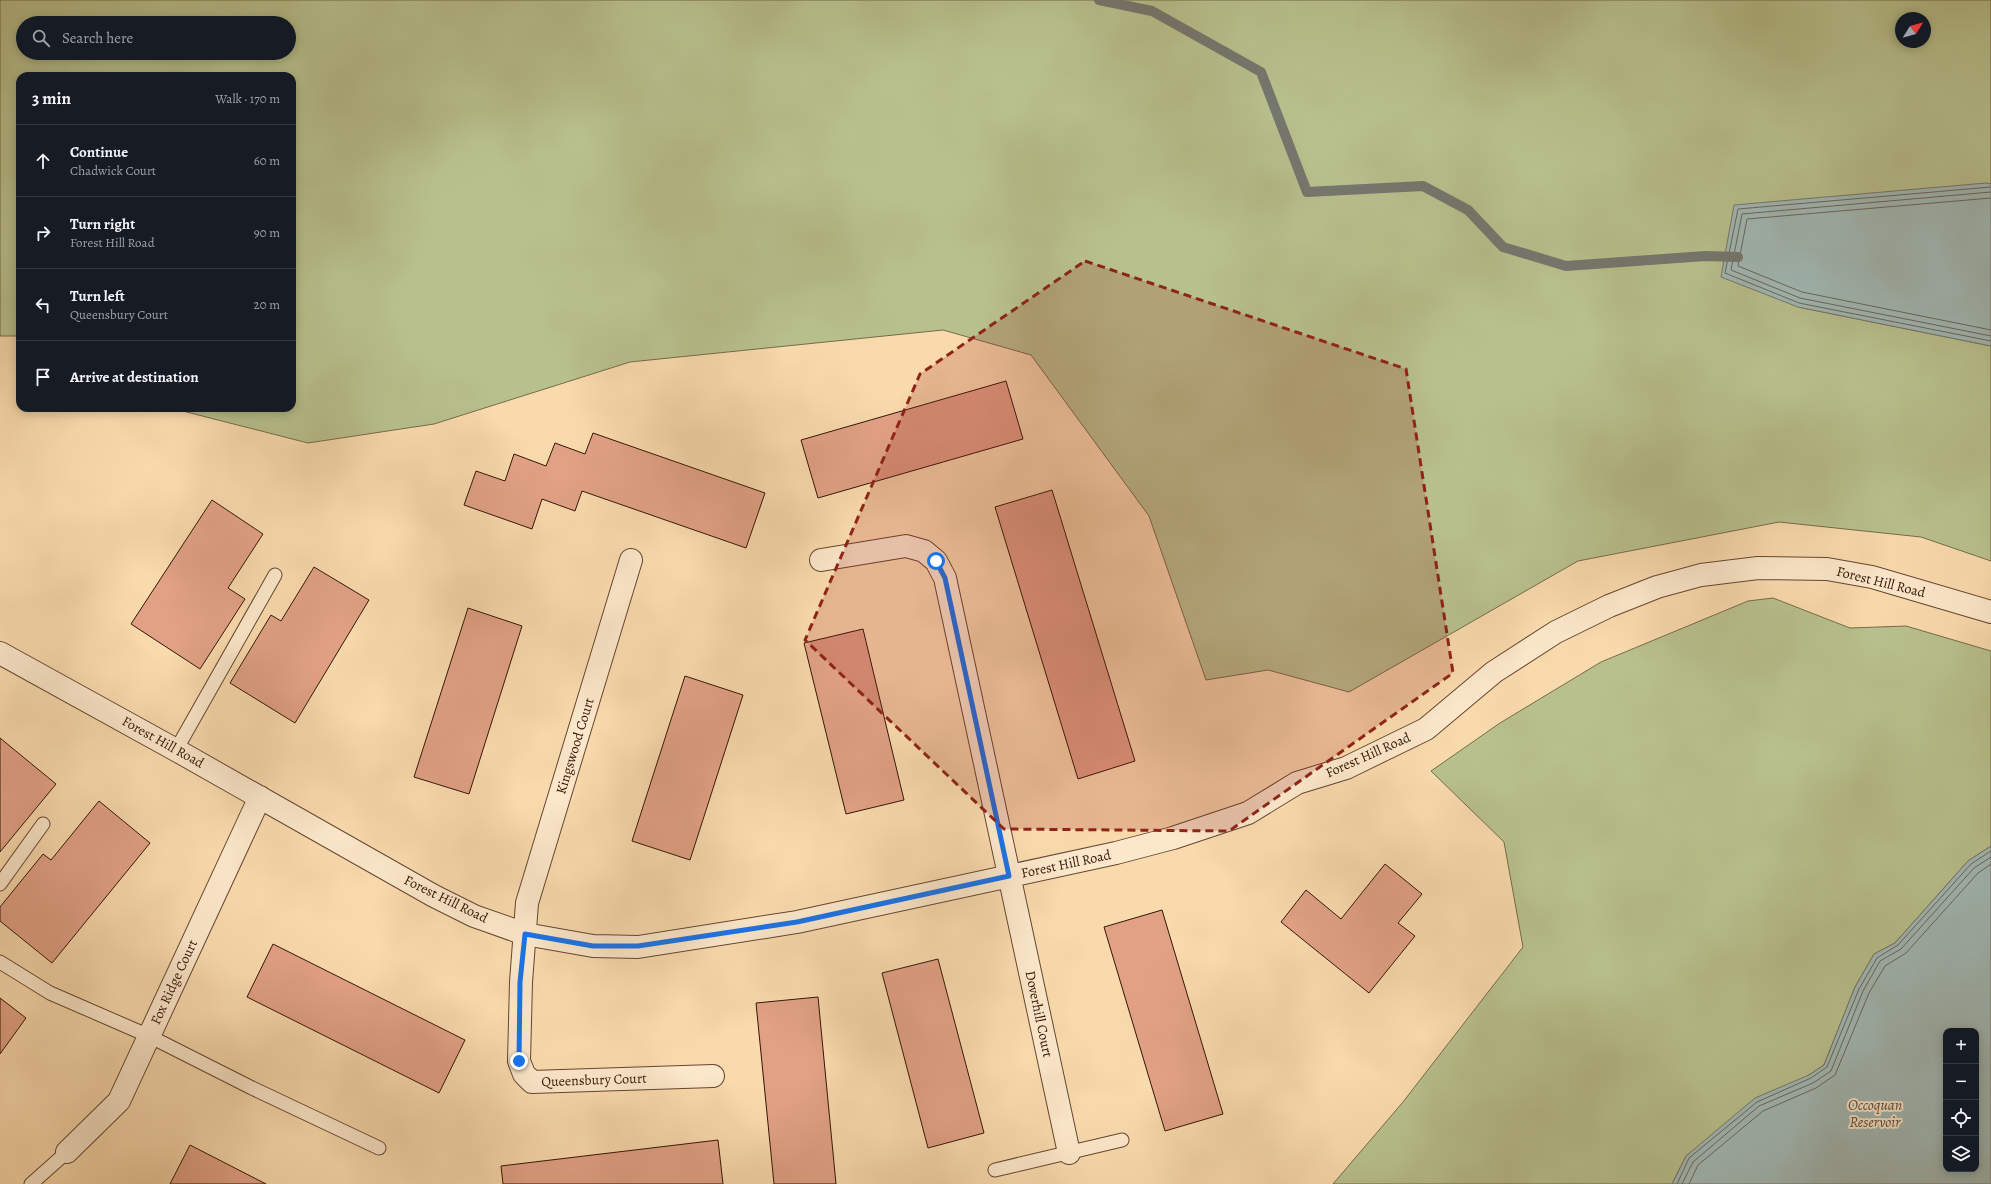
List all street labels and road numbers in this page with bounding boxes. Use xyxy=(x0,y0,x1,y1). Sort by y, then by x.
street label: Forest Hill Road xyxy=(1834,562,1928,602)
street label: Kingswood Court xyxy=(551,695,599,797)
street label: Forest Hill Road xyxy=(119,712,208,773)
street label: Forest Hill Road xyxy=(1323,728,1414,782)
street label: Forest Hill Road xyxy=(1019,845,1113,883)
street label: Forest Hill Road xyxy=(401,870,492,928)
street label: Fox Ridge Court xyxy=(146,936,202,1028)
street label: Doverhill Court xyxy=(1021,969,1058,1060)
street label: Queensbury Court xyxy=(541,1069,647,1091)

